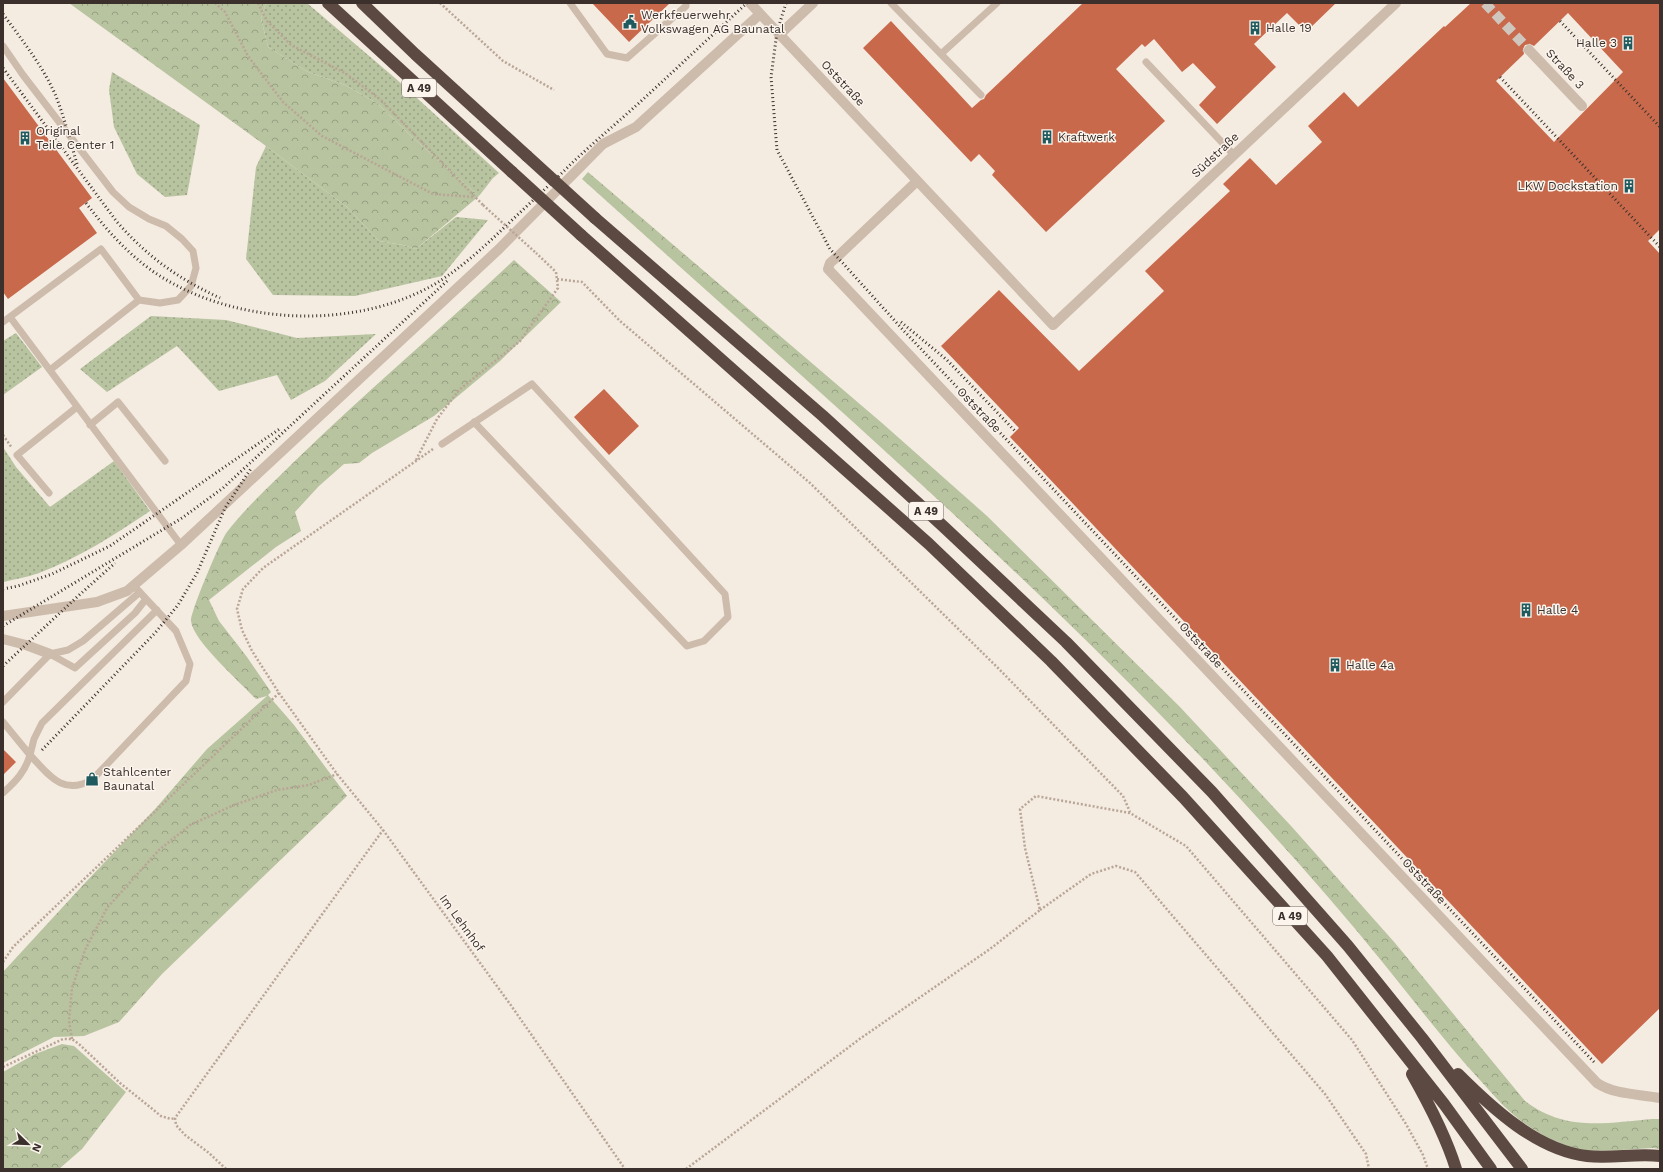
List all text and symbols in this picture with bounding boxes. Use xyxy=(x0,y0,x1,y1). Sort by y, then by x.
place label: Werkfeuerwehr Volkswagen AG Baunatal xyxy=(641,8,785,36)
public building icon: Werkfeuerwehr Volkswagen AG Baunatal xyxy=(622,14,638,30)
building icon: Halle 19 xyxy=(1247,20,1263,36)
place label: Halle 19 xyxy=(1266,21,1312,35)
building icon: Halle 3 xyxy=(1620,35,1636,51)
place label: Halle 3 xyxy=(1576,36,1617,50)
street label: Straße 3 xyxy=(1543,46,1587,92)
street label: Oststraße xyxy=(818,57,868,109)
road number: A 49 xyxy=(402,79,436,97)
place label: Original Teile Center 1 xyxy=(36,124,114,152)
building icon: Kraftwerk xyxy=(1039,129,1055,145)
street label: Südstraße xyxy=(1188,129,1242,180)
building icon: Original Teile Center 1 xyxy=(17,130,33,146)
place label: Kraftwerk xyxy=(1058,130,1115,144)
building icon: LKW Dockstation xyxy=(1621,178,1637,194)
place label: LKW Dockstation xyxy=(1518,179,1618,193)
street label: Oststraße xyxy=(954,384,1004,436)
road number: A 49 xyxy=(909,502,943,520)
building icon: Halle 4 xyxy=(1518,602,1534,618)
place label: Halle 4 xyxy=(1537,603,1578,617)
street label: Oststraße xyxy=(1176,619,1226,671)
building icon: Halle 4a xyxy=(1327,657,1343,673)
place label: Halle 4a xyxy=(1346,658,1394,672)
place label: Stahlcenter Baunatal xyxy=(103,765,172,793)
shop icon: Stahlcenter Baunatal xyxy=(84,771,100,787)
street label: Oststraße xyxy=(1399,855,1449,907)
street label: Im Lehnhof xyxy=(437,892,488,954)
road number: A 49 xyxy=(1273,907,1307,925)
north arrow xyxy=(8,1124,48,1164)
text: N xyxy=(29,1141,44,1154)

